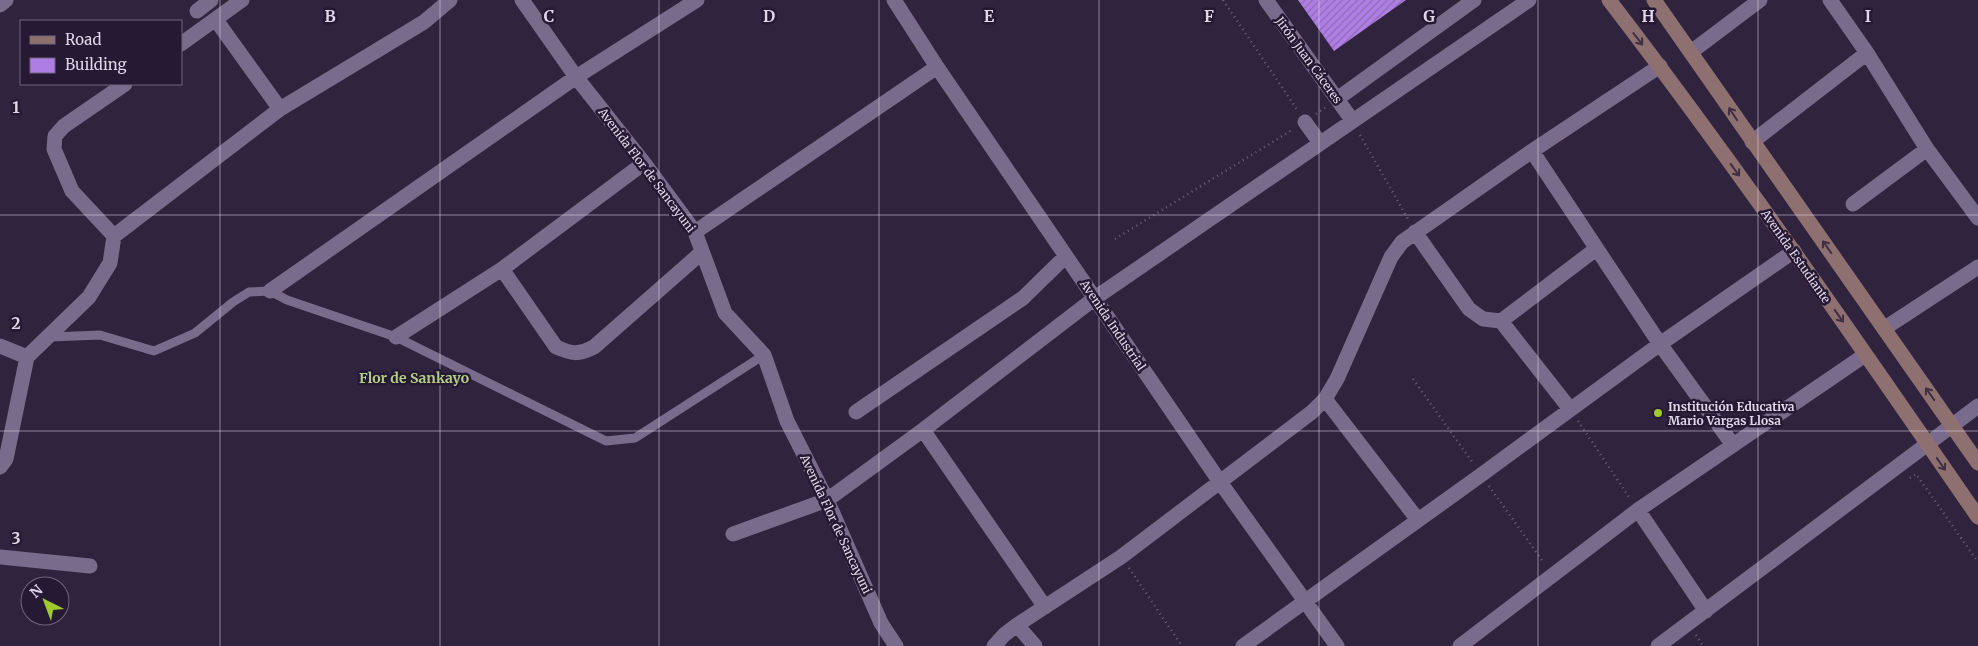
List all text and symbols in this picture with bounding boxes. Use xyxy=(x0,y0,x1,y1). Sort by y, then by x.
text: B xyxy=(324,6,336,26)
text: C xyxy=(544,6,554,26)
text: D xyxy=(763,6,775,26)
text: E xyxy=(984,6,995,26)
text: F xyxy=(1204,6,1214,26)
text: G xyxy=(1423,6,1435,26)
text: H xyxy=(1641,6,1655,26)
text: I xyxy=(1865,6,1871,26)
street label: Jirón Juan Cáceres xyxy=(1272,13,1346,106)
legend xyxy=(20,20,182,85)
text: Road xyxy=(65,30,101,49)
one-way arrow xyxy=(1633,32,1644,45)
text: Building xyxy=(65,55,127,74)
text: 1 xyxy=(12,97,20,117)
street label: Avenida Flor de Sancayuni xyxy=(595,104,699,235)
one-way arrow xyxy=(1728,107,1738,121)
one-way arrow xyxy=(1729,162,1740,176)
street label: Avenida Estudiante xyxy=(1757,205,1834,306)
one-way arrow xyxy=(1822,240,1832,254)
street label: Avenida Industrial xyxy=(1077,276,1149,373)
one-way arrow xyxy=(1834,309,1844,323)
text: 2 xyxy=(11,313,21,333)
district label: Flor de Sankayo xyxy=(359,369,469,387)
one-way arrow xyxy=(1925,387,1935,401)
place label: Institución Educativa Mario Vargas Llosa xyxy=(1668,399,1795,428)
marker: Institución Educativa Mario Vargas Llosa xyxy=(1652,407,1664,419)
street label: Avenida Flor de Sancayuni xyxy=(797,451,875,596)
one-way arrow xyxy=(1936,457,1946,471)
text: 3 xyxy=(11,528,21,548)
north arrow xyxy=(20,576,70,626)
text: N xyxy=(26,581,46,602)

